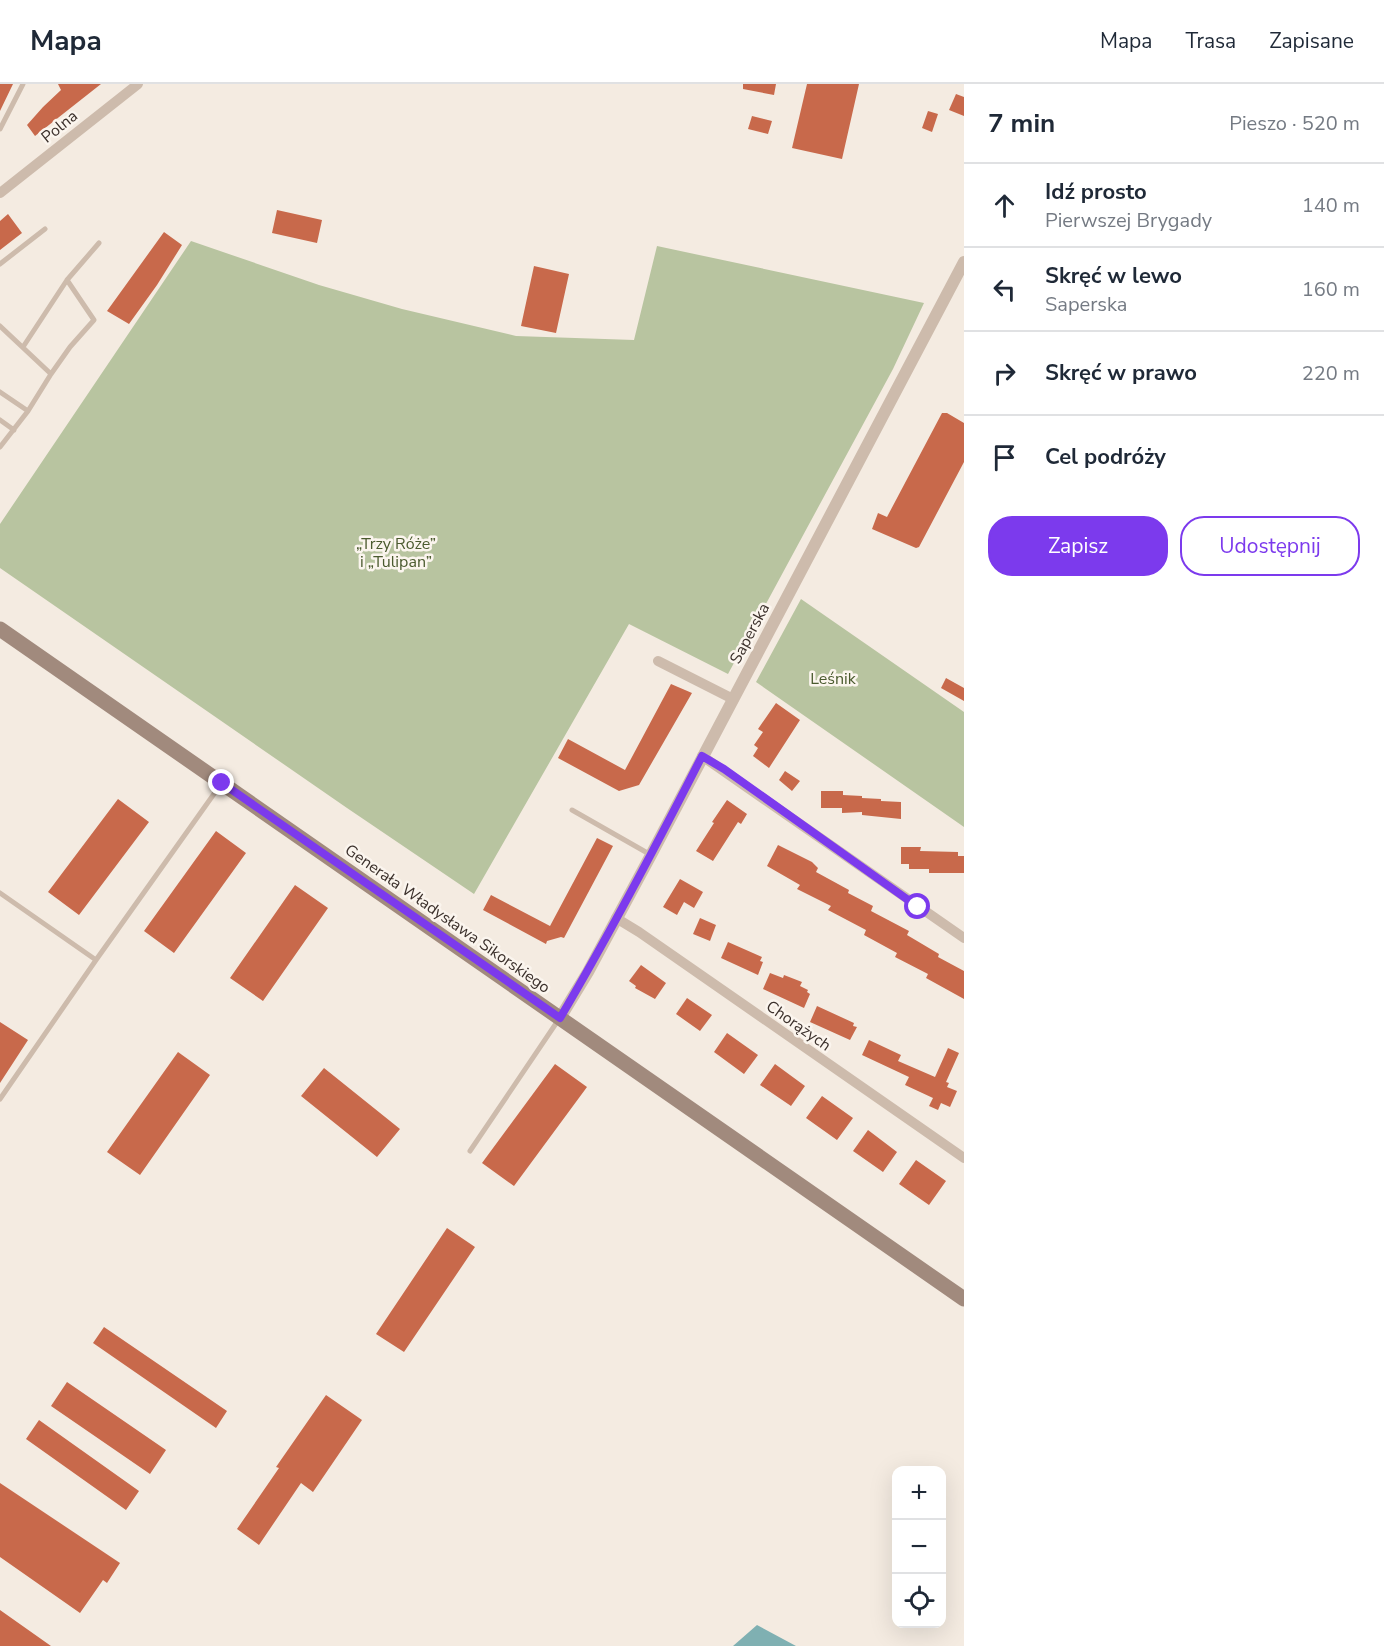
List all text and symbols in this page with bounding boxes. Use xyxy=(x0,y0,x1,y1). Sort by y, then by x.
text: Mapa xyxy=(30,22,102,60)
text: Mapa xyxy=(1100,27,1152,55)
text: Trasa xyxy=(1185,27,1236,55)
text: Zapisane xyxy=(1269,27,1354,55)
street label: Polna xyxy=(37,105,82,148)
text: 7 min xyxy=(988,106,1055,141)
text: Pieszo · 520 m xyxy=(1229,110,1360,137)
text: Idź prosto xyxy=(1045,177,1147,207)
icon: ahead xyxy=(988,189,1021,222)
text: 140 m xyxy=(1302,192,1360,219)
text: Pierwszej Brygady xyxy=(1045,207,1212,234)
text: Skręć w lewo xyxy=(1045,261,1182,291)
icon: left xyxy=(988,273,1021,306)
text: 160 m xyxy=(1302,276,1360,303)
text: Saperska xyxy=(1045,291,1127,318)
icon: right xyxy=(988,357,1021,390)
text: Skręć w prawo xyxy=(1045,358,1197,388)
text: 220 m xyxy=(1302,360,1360,387)
icon: arrive xyxy=(988,441,1021,474)
text: Cel podróży xyxy=(1045,442,1166,472)
button: Zapisz xyxy=(988,516,1168,576)
button: Udostępnij xyxy=(1180,516,1360,576)
park label: „Trzy Róże” i „Tulipan” xyxy=(356,533,436,573)
street label: Saperska xyxy=(725,599,775,668)
park label: Leśnik xyxy=(810,668,857,690)
route end xyxy=(208,769,234,795)
street label: Generała Władysława Sikorskiego xyxy=(340,839,555,998)
route start xyxy=(904,893,930,919)
street label: Chorążych xyxy=(761,995,835,1056)
map controls xyxy=(892,1466,946,1628)
button: + xyxy=(892,1466,946,1520)
button: − xyxy=(892,1520,946,1574)
button: locate xyxy=(892,1574,946,1628)

